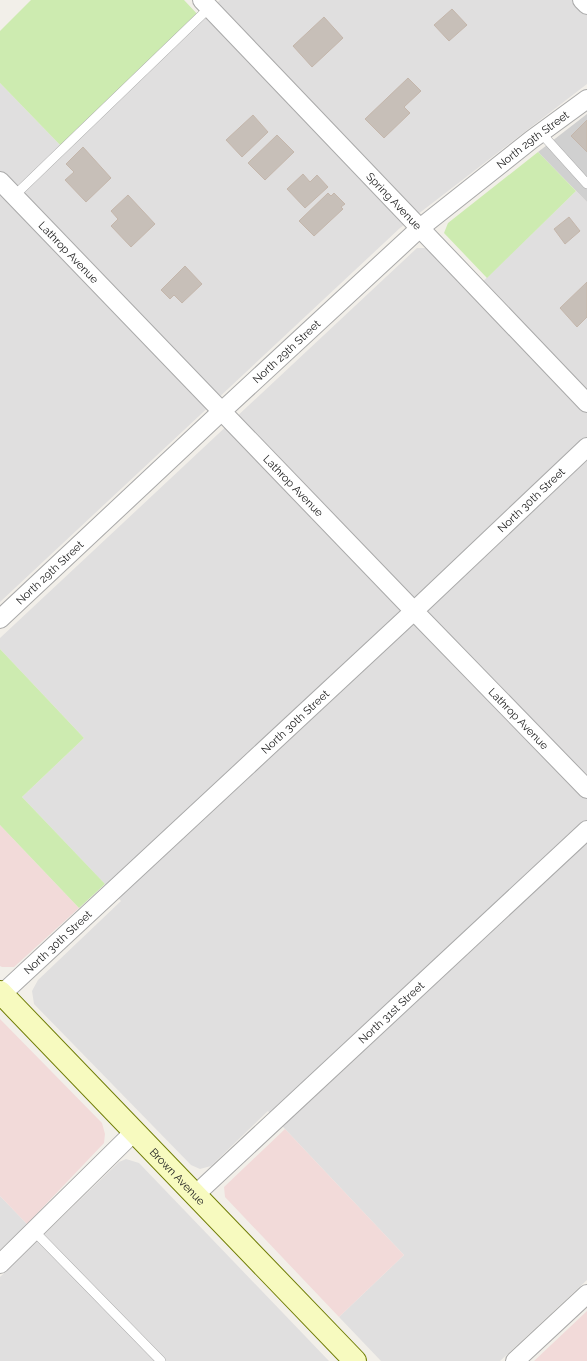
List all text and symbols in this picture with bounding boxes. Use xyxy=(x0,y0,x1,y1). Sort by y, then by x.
street label: North 29th Street xyxy=(494,108,572,171)
street label: Spring Avenue xyxy=(364,170,425,233)
street label: Lathrop Avenue xyxy=(36,219,102,286)
street label: North 29th Street xyxy=(250,317,323,386)
street label: Lathrop Avenue xyxy=(261,452,326,520)
street label: North 30th Street xyxy=(495,465,568,535)
street label: North 29th Street xyxy=(13,538,86,607)
street label: Lathrop Avenue xyxy=(486,685,552,752)
street label: North 30th Street xyxy=(258,687,332,756)
street label: North 30th Street xyxy=(21,907,94,977)
street label: North 31st Street xyxy=(356,979,427,1046)
street label: Brown Avenue xyxy=(147,1145,208,1208)

